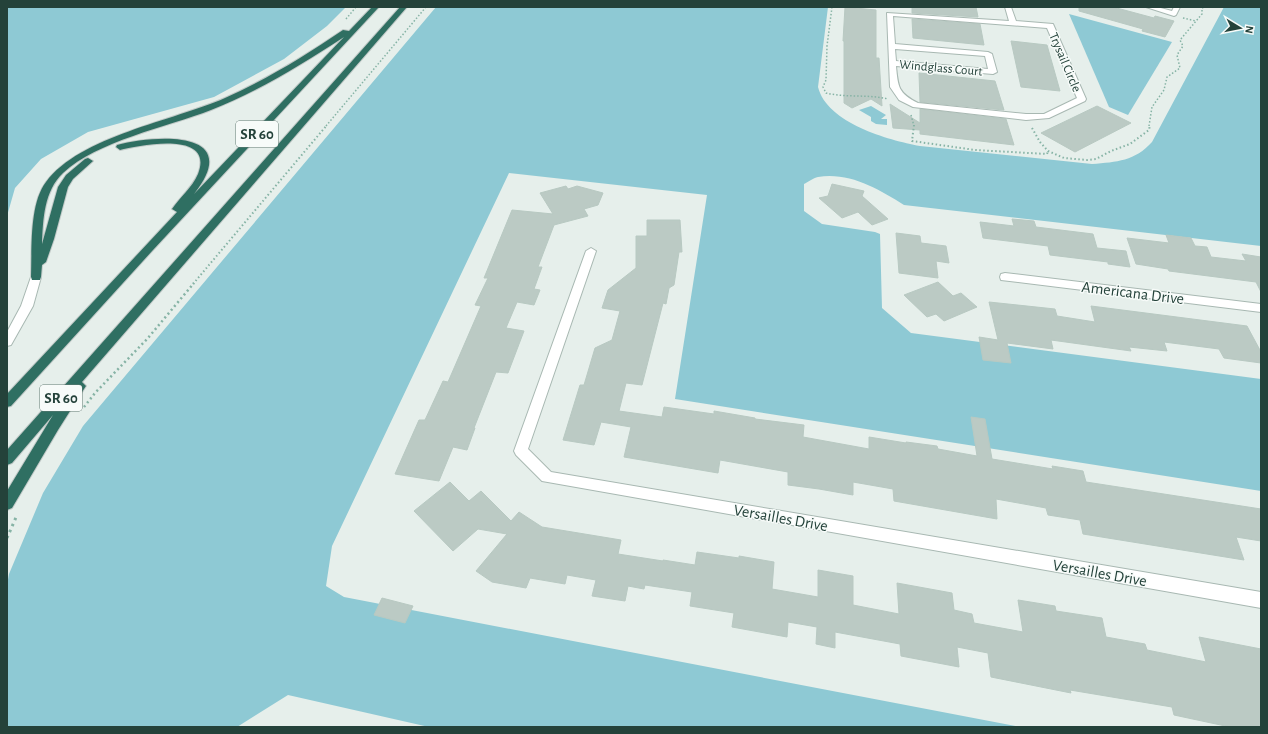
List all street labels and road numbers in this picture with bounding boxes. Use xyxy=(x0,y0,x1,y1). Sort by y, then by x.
street label: Trysail Circle xyxy=(1046,31,1083,94)
street label: Windglass Court xyxy=(899,58,983,79)
road number: SR 60 xyxy=(236,121,278,147)
street label: Americana Drive xyxy=(1081,279,1185,307)
road number: SR 60 xyxy=(40,385,82,411)
street label: Versailles Drive xyxy=(733,502,829,534)
street label: Versailles Drive xyxy=(1052,557,1148,589)

